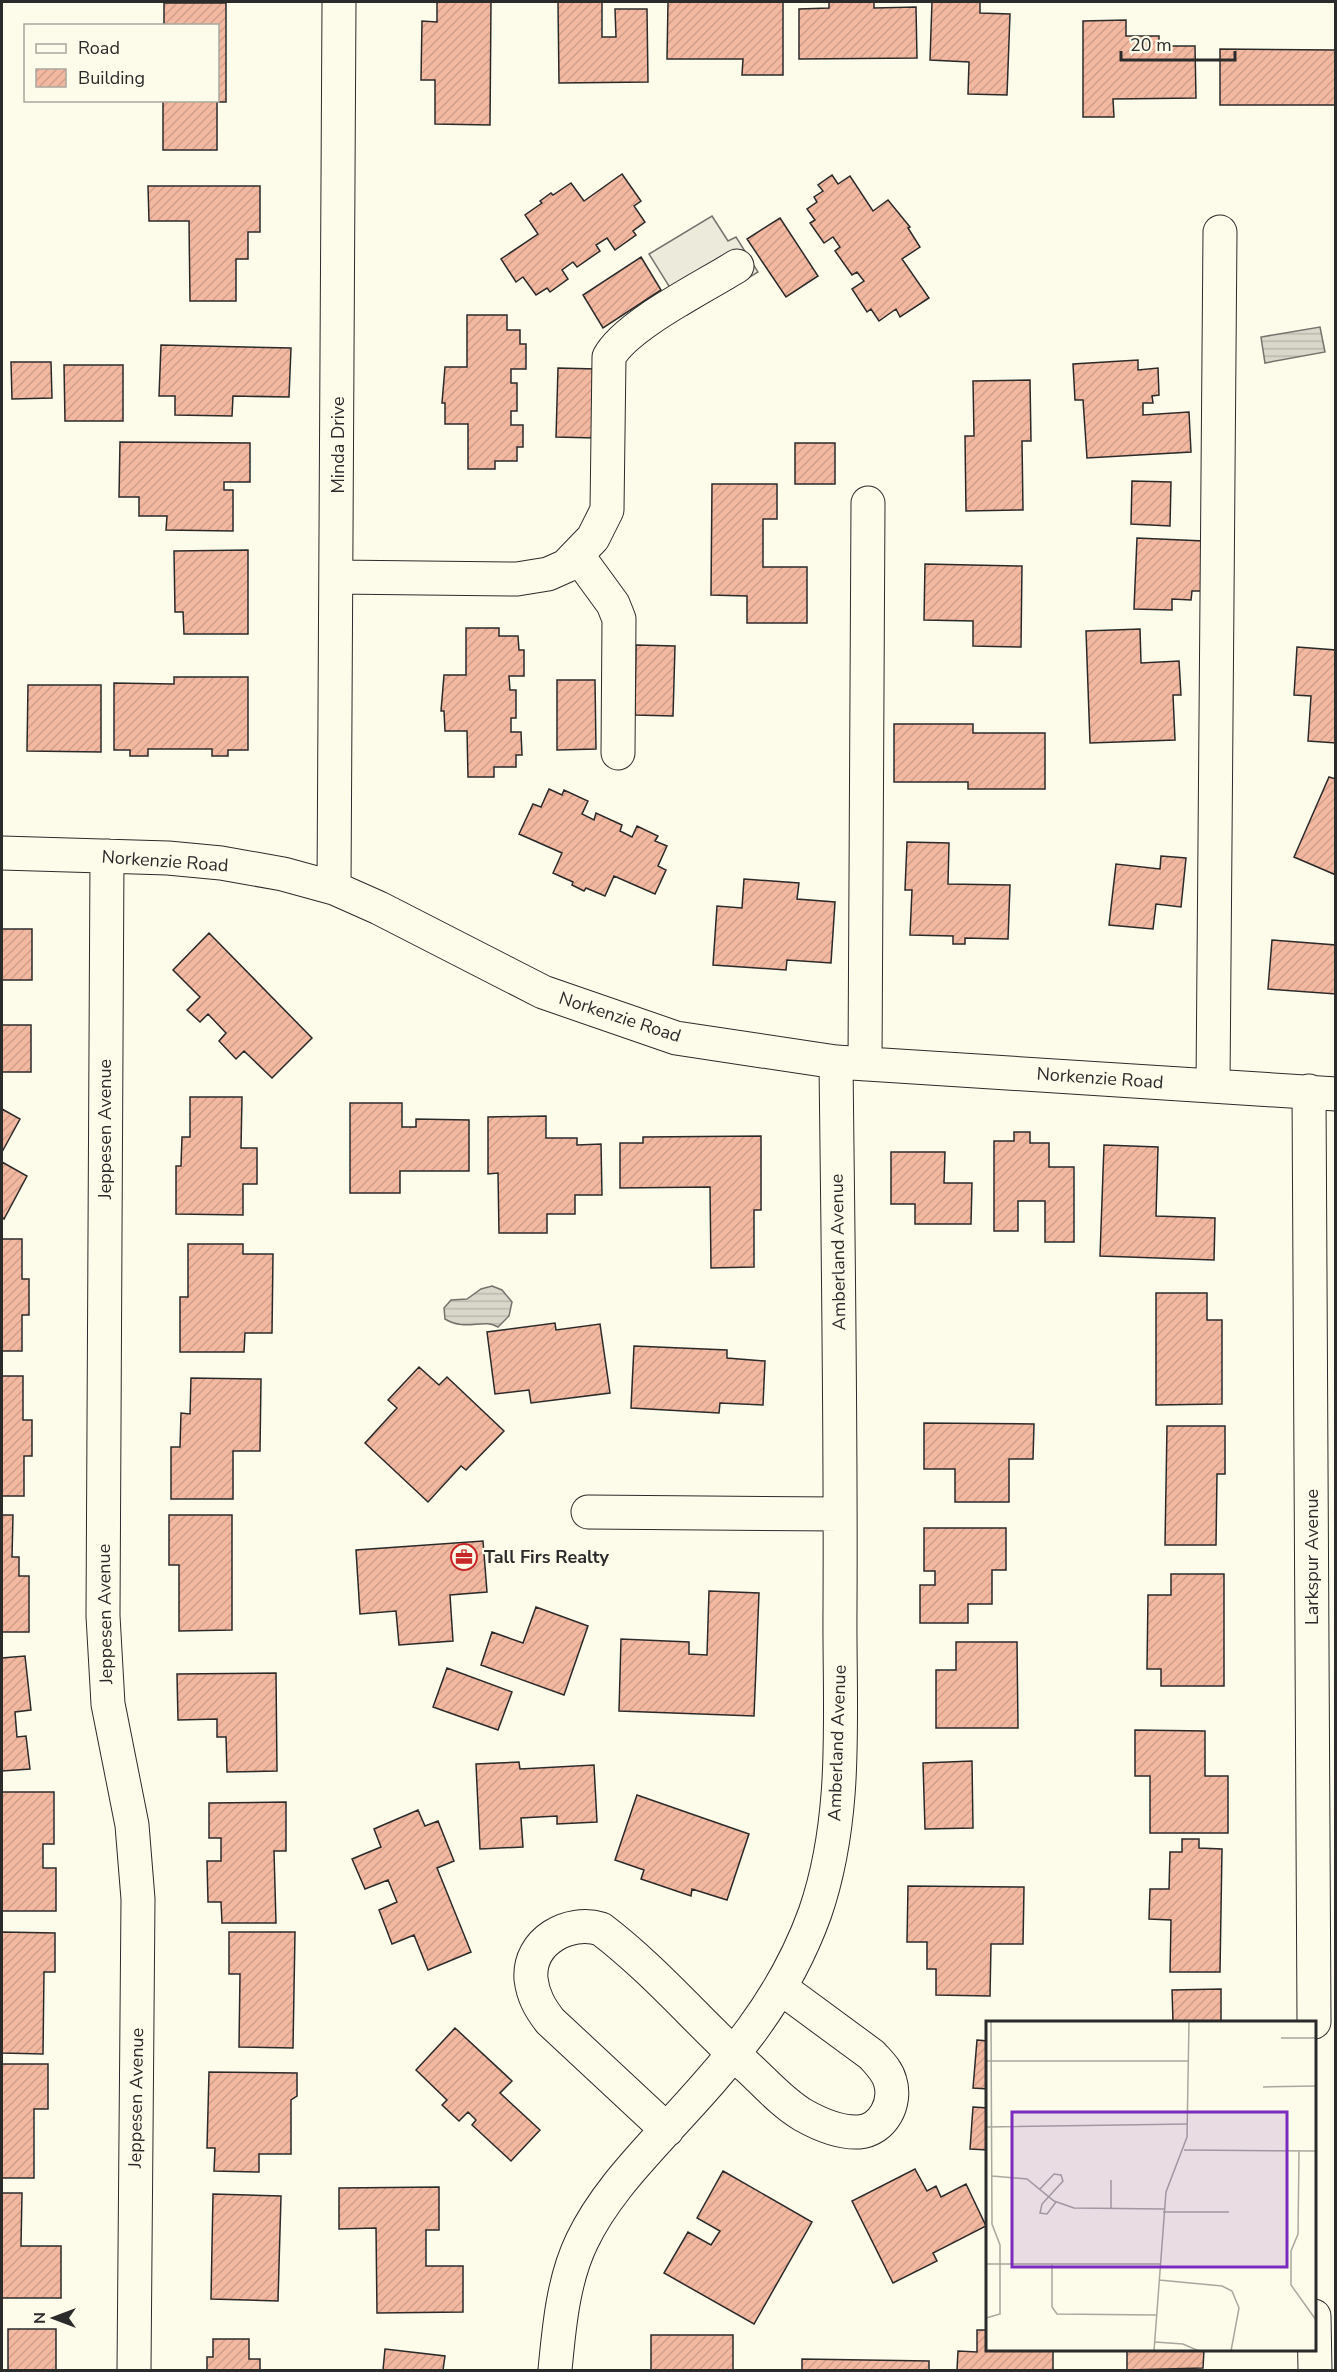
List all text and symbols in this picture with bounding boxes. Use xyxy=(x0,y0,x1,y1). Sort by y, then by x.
legend xyxy=(24,24,219,102)
scale bar xyxy=(1121,24,1235,62)
text: 20 m xyxy=(1130,33,1172,57)
text: Road xyxy=(78,36,120,60)
text: Building xyxy=(78,66,145,90)
street label: Minda Drive xyxy=(326,396,350,494)
street label: Norkenzie Road xyxy=(101,845,229,877)
street label: Norkenzie Road xyxy=(556,986,684,1048)
street label: Jeppesen Avenue xyxy=(93,1059,117,1200)
street label: Norkenzie Road xyxy=(1036,1062,1164,1094)
street label: Amberland Avenue xyxy=(825,1174,851,1330)
street label: Larkspur Avenue xyxy=(1300,1489,1324,1625)
office icon: Tall Firs Realty xyxy=(449,1542,479,1572)
street label: Jeppesen Avenue xyxy=(92,1544,118,1685)
place label: Tall Firs Realty xyxy=(484,1545,610,1569)
street label: Amberland Avenue xyxy=(822,1664,852,1822)
inset map xyxy=(986,2021,1316,2351)
street label: Jeppesen Avenue xyxy=(123,2028,149,2169)
north arrow xyxy=(24,2288,84,2348)
text: N xyxy=(29,2312,51,2324)

